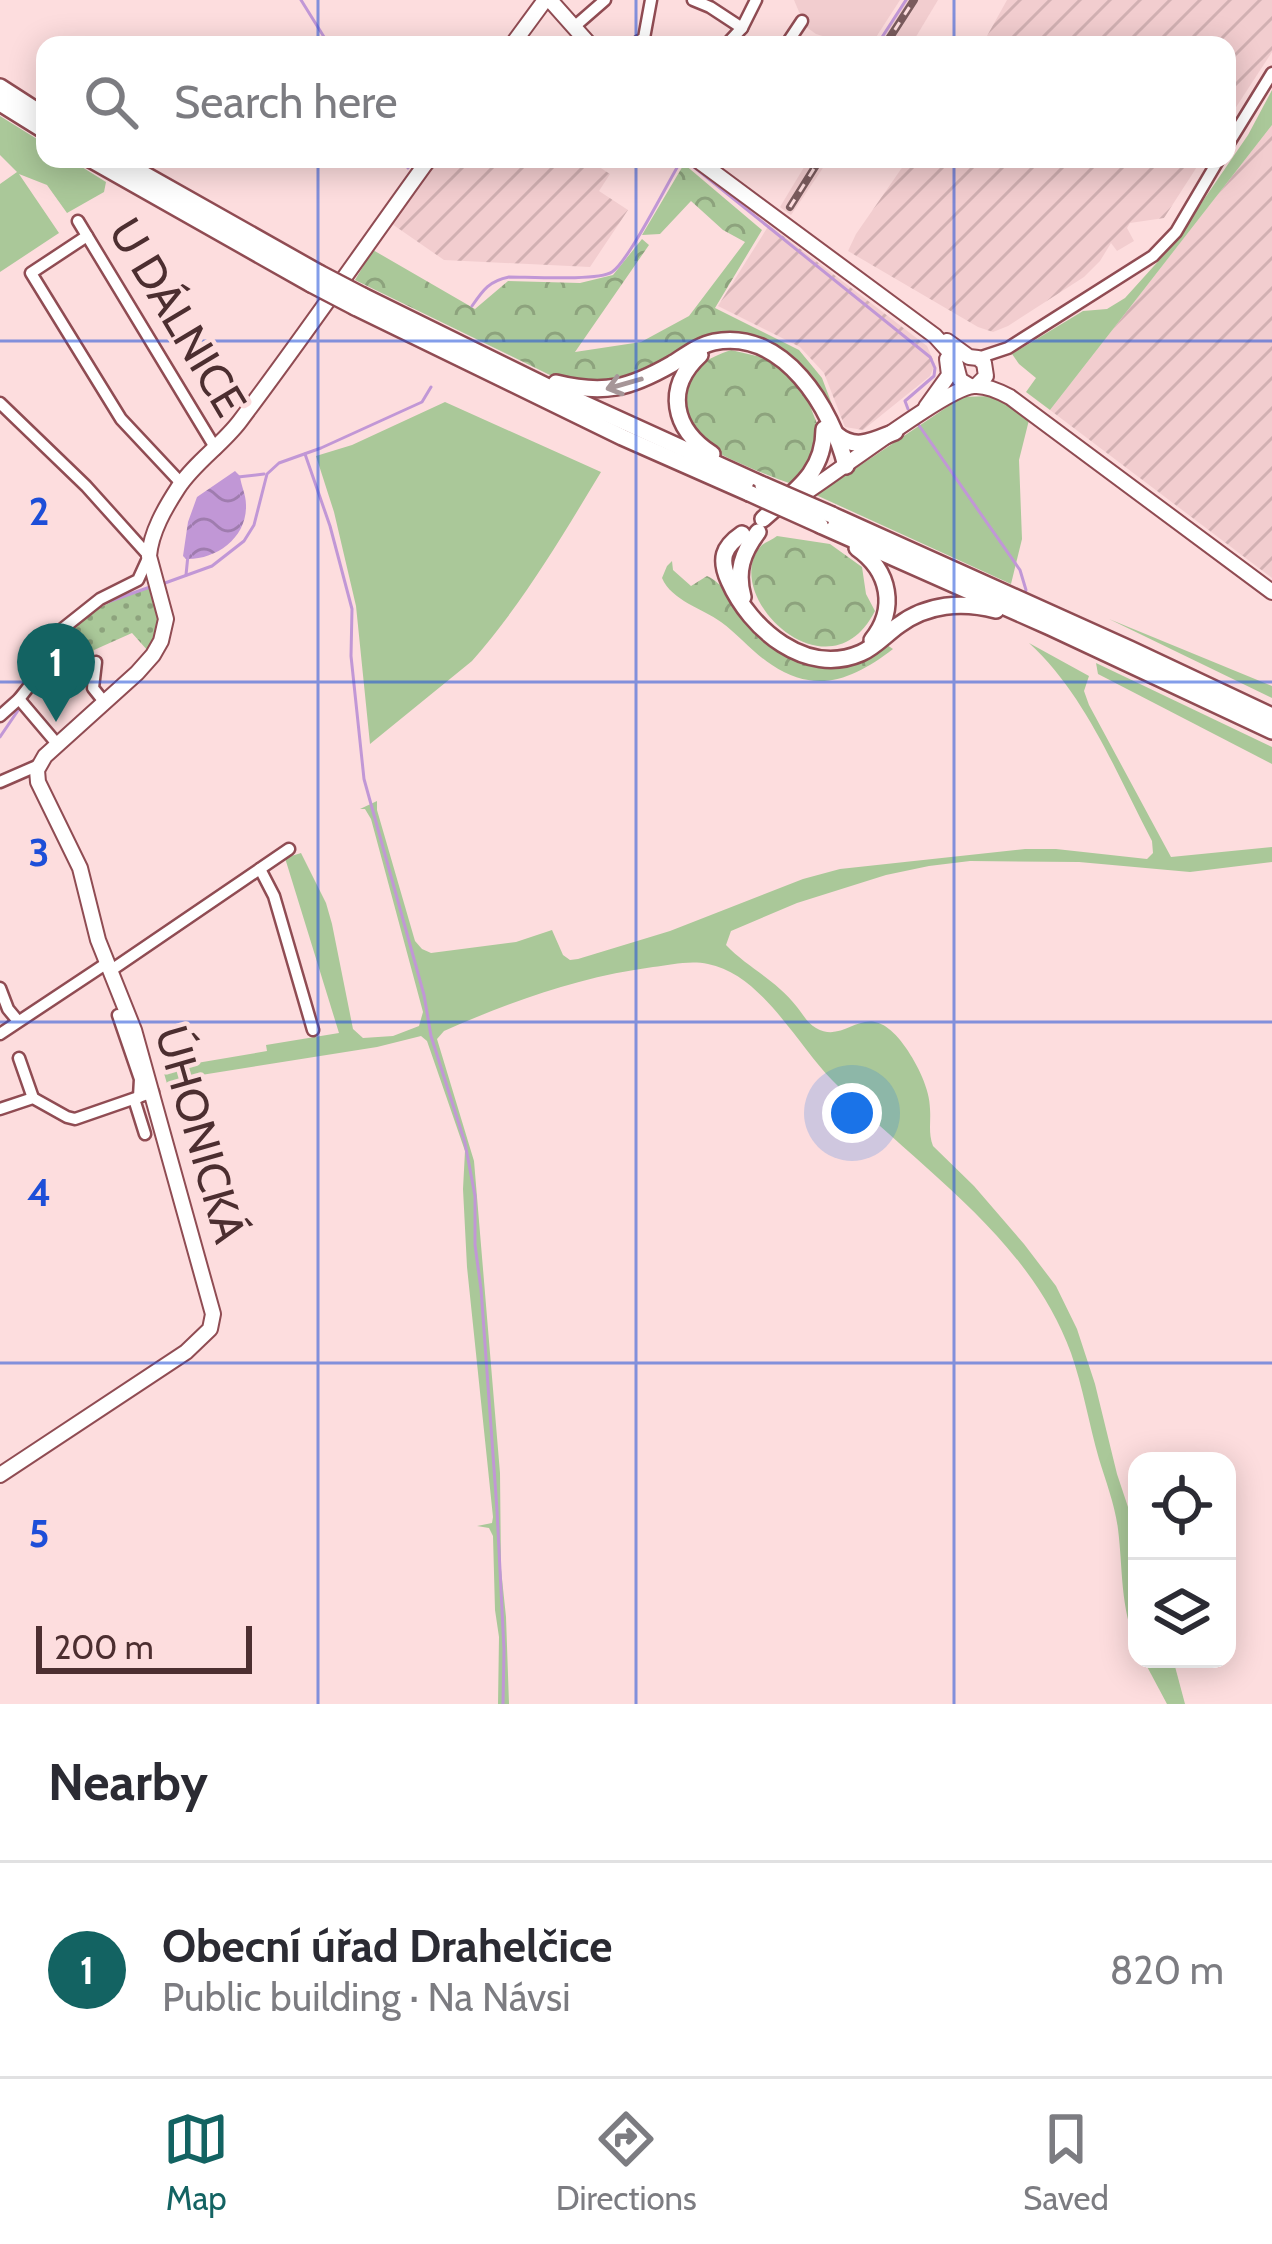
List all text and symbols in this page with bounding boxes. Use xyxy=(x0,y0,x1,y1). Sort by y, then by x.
search box xyxy=(36,36,1236,168)
icon: search xyxy=(78,69,144,135)
text: Search here xyxy=(174,75,398,129)
street label: U DÁLNICE xyxy=(98,208,258,426)
one-way arrow xyxy=(606,375,644,397)
text: 2 xyxy=(29,487,49,535)
pin: 1 xyxy=(17,623,95,722)
text: 3 xyxy=(28,828,50,876)
street label: ÚHONICKÁ xyxy=(144,1019,258,1249)
your location xyxy=(822,1083,882,1143)
text: 4 xyxy=(27,1168,51,1216)
map controls xyxy=(1128,1452,1236,1668)
button: locate xyxy=(1128,1452,1236,1560)
text: 5 xyxy=(29,1509,49,1557)
button: layers xyxy=(1128,1560,1236,1668)
scale bar xyxy=(36,1620,252,1673)
text: 200 m xyxy=(54,1627,154,1667)
text: Nearby xyxy=(48,1751,208,1813)
text: Obecní úřad Drahelčice xyxy=(162,1919,613,1973)
text: 1 xyxy=(80,1946,94,1994)
text: 820 m xyxy=(1110,1946,1224,1994)
text: Public building · Na Návsi xyxy=(162,1973,571,2021)
tab: Map xyxy=(163,2106,229,2218)
tab: Directions xyxy=(556,2106,697,2218)
tab: Saved xyxy=(1023,2106,1109,2218)

